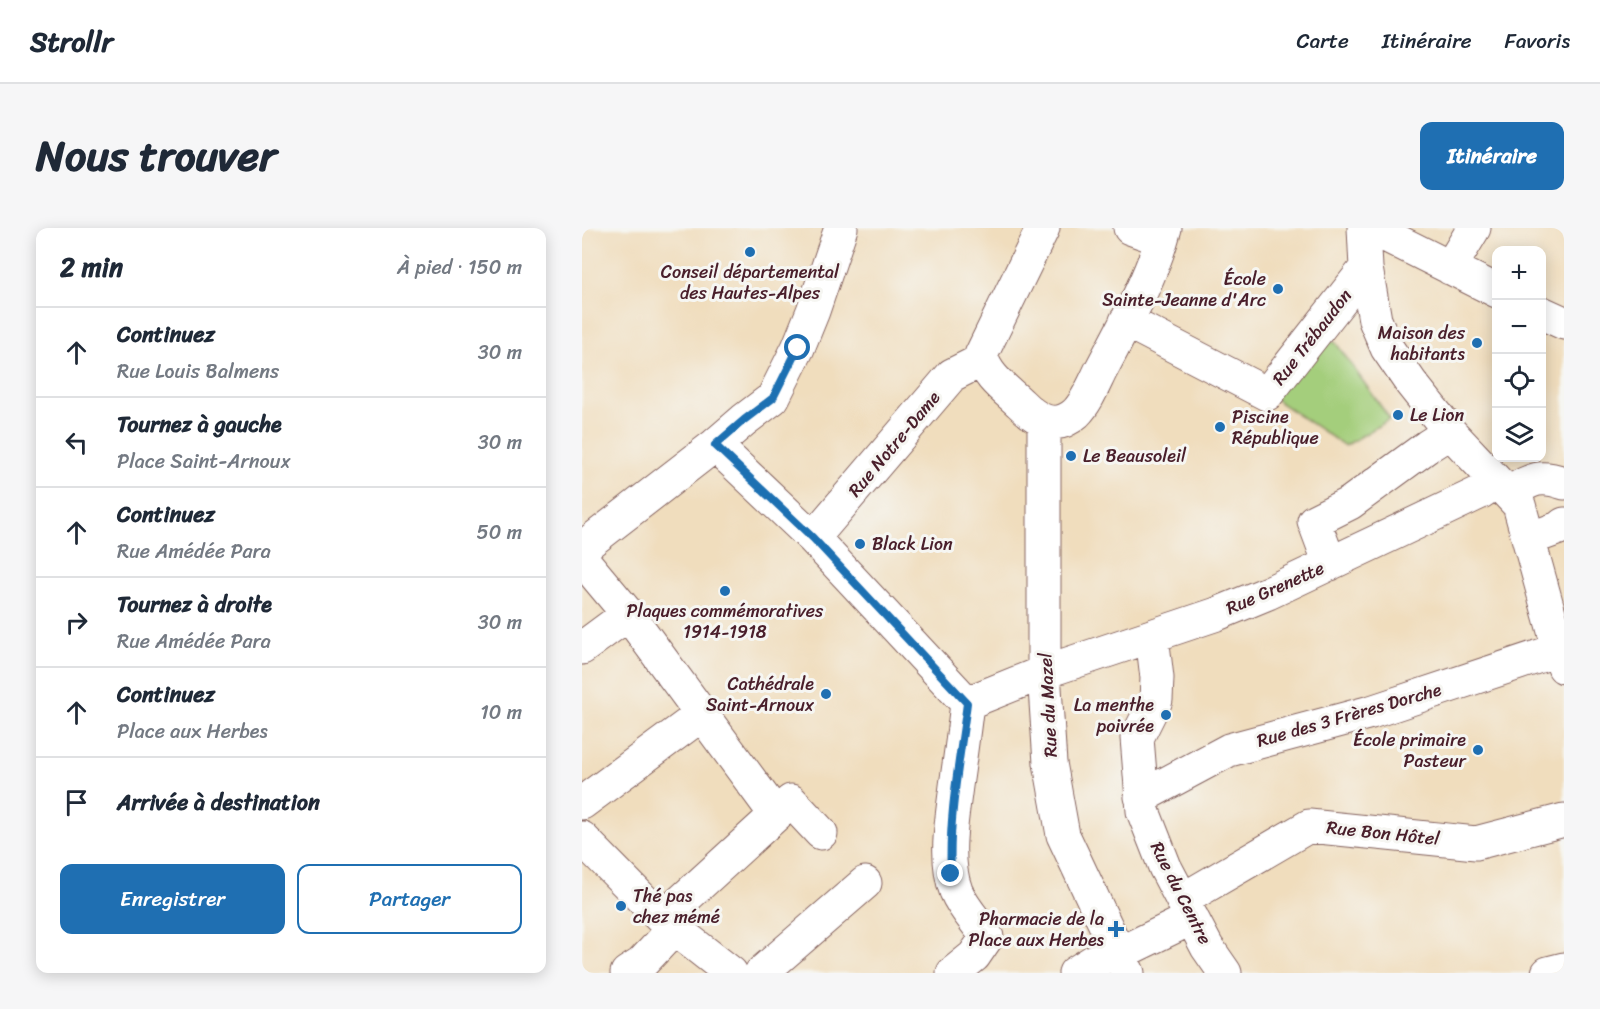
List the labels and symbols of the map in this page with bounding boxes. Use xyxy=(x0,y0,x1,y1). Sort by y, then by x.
marker: Conseil départemental des Hautes-Alpes xyxy=(743,245,757,259)
place label: Conseil départemental des Hautes-Alpes xyxy=(661,256,840,309)
place label: École Sainte-Jeanne d'Arc xyxy=(1102,263,1266,316)
street label: Rue Trébaudon xyxy=(1264,281,1360,392)
marker: École Sainte-Jeanne d'Arc xyxy=(1271,282,1285,296)
place label: Maison des habitants xyxy=(1378,317,1466,370)
route start xyxy=(784,334,810,360)
marker: Maison des habitants xyxy=(1470,336,1484,350)
street label: Rue Notre-Dame xyxy=(840,383,949,505)
place label: Le Lion xyxy=(1410,399,1464,431)
place label: Piscine République xyxy=(1232,401,1319,454)
marker: Le Lion xyxy=(1391,408,1405,422)
marker: Piscine République xyxy=(1213,420,1227,434)
place label: Le Beausoleil xyxy=(1083,440,1187,472)
marker: Le Beausoleil xyxy=(1064,449,1078,463)
place label: Black Lion xyxy=(872,528,953,560)
marker: Black Lion xyxy=(853,537,867,551)
street label: Rue Grenette xyxy=(1221,552,1329,624)
marker: Plaques commémoratives 1914-1918 xyxy=(718,584,732,598)
place label: Plaques commémoratives 1914-1918 xyxy=(627,595,824,648)
street label: Rue du Mazel xyxy=(1029,651,1067,758)
place label: Cathédrale Saint-Arnoux xyxy=(706,668,815,721)
street label: Rue des 3 Frères Dorche xyxy=(1253,673,1445,757)
marker: Cathédrale Saint-Arnoux xyxy=(819,687,833,701)
place label: La menthe poivrée xyxy=(1074,689,1154,742)
marker: La menthe poivrée xyxy=(1159,708,1173,722)
place label: École primaire Pasteur xyxy=(1353,724,1468,777)
marker: École primaire Pasteur xyxy=(1471,743,1485,757)
street label: Rue Bon Hôtel xyxy=(1325,811,1442,855)
street label: Rue du Centre xyxy=(1141,836,1221,950)
route end xyxy=(937,860,963,886)
place label: Thé pas chez mémé xyxy=(633,880,720,933)
marker: Thé pas chez mémé xyxy=(614,899,628,913)
place label: Pharmacie de la Place aux Herbes xyxy=(968,903,1105,956)
marker: Pharmacie de la Place aux Herbes xyxy=(1109,922,1123,936)

